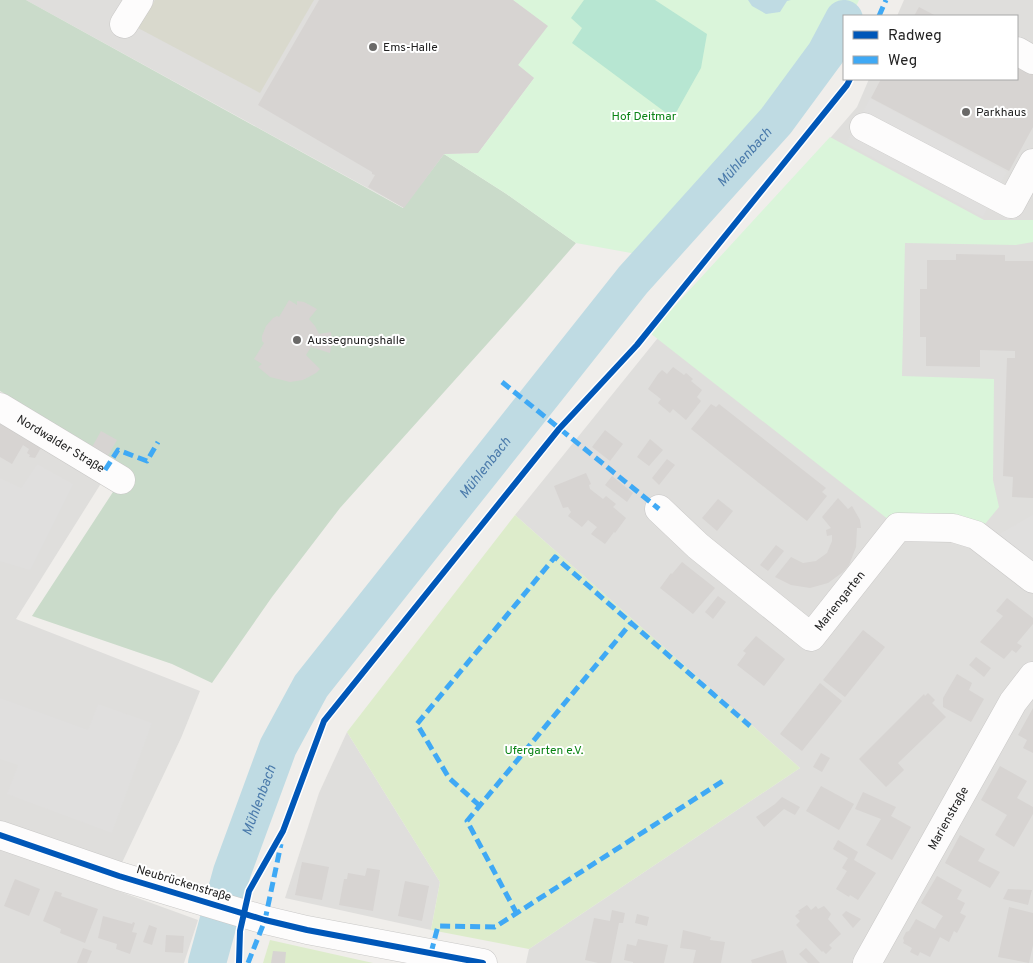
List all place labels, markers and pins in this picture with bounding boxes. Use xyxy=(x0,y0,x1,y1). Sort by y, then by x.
place label: Ems-Halle xyxy=(383,40,438,56)
marker: Ems-Halle xyxy=(367,41,379,53)
place label: Parkhaus xyxy=(976,105,1026,121)
marker: Parkhaus xyxy=(960,106,972,118)
place label: Aussegnungshalle xyxy=(307,333,405,349)
marker: Aussegnungshalle xyxy=(291,334,303,346)

